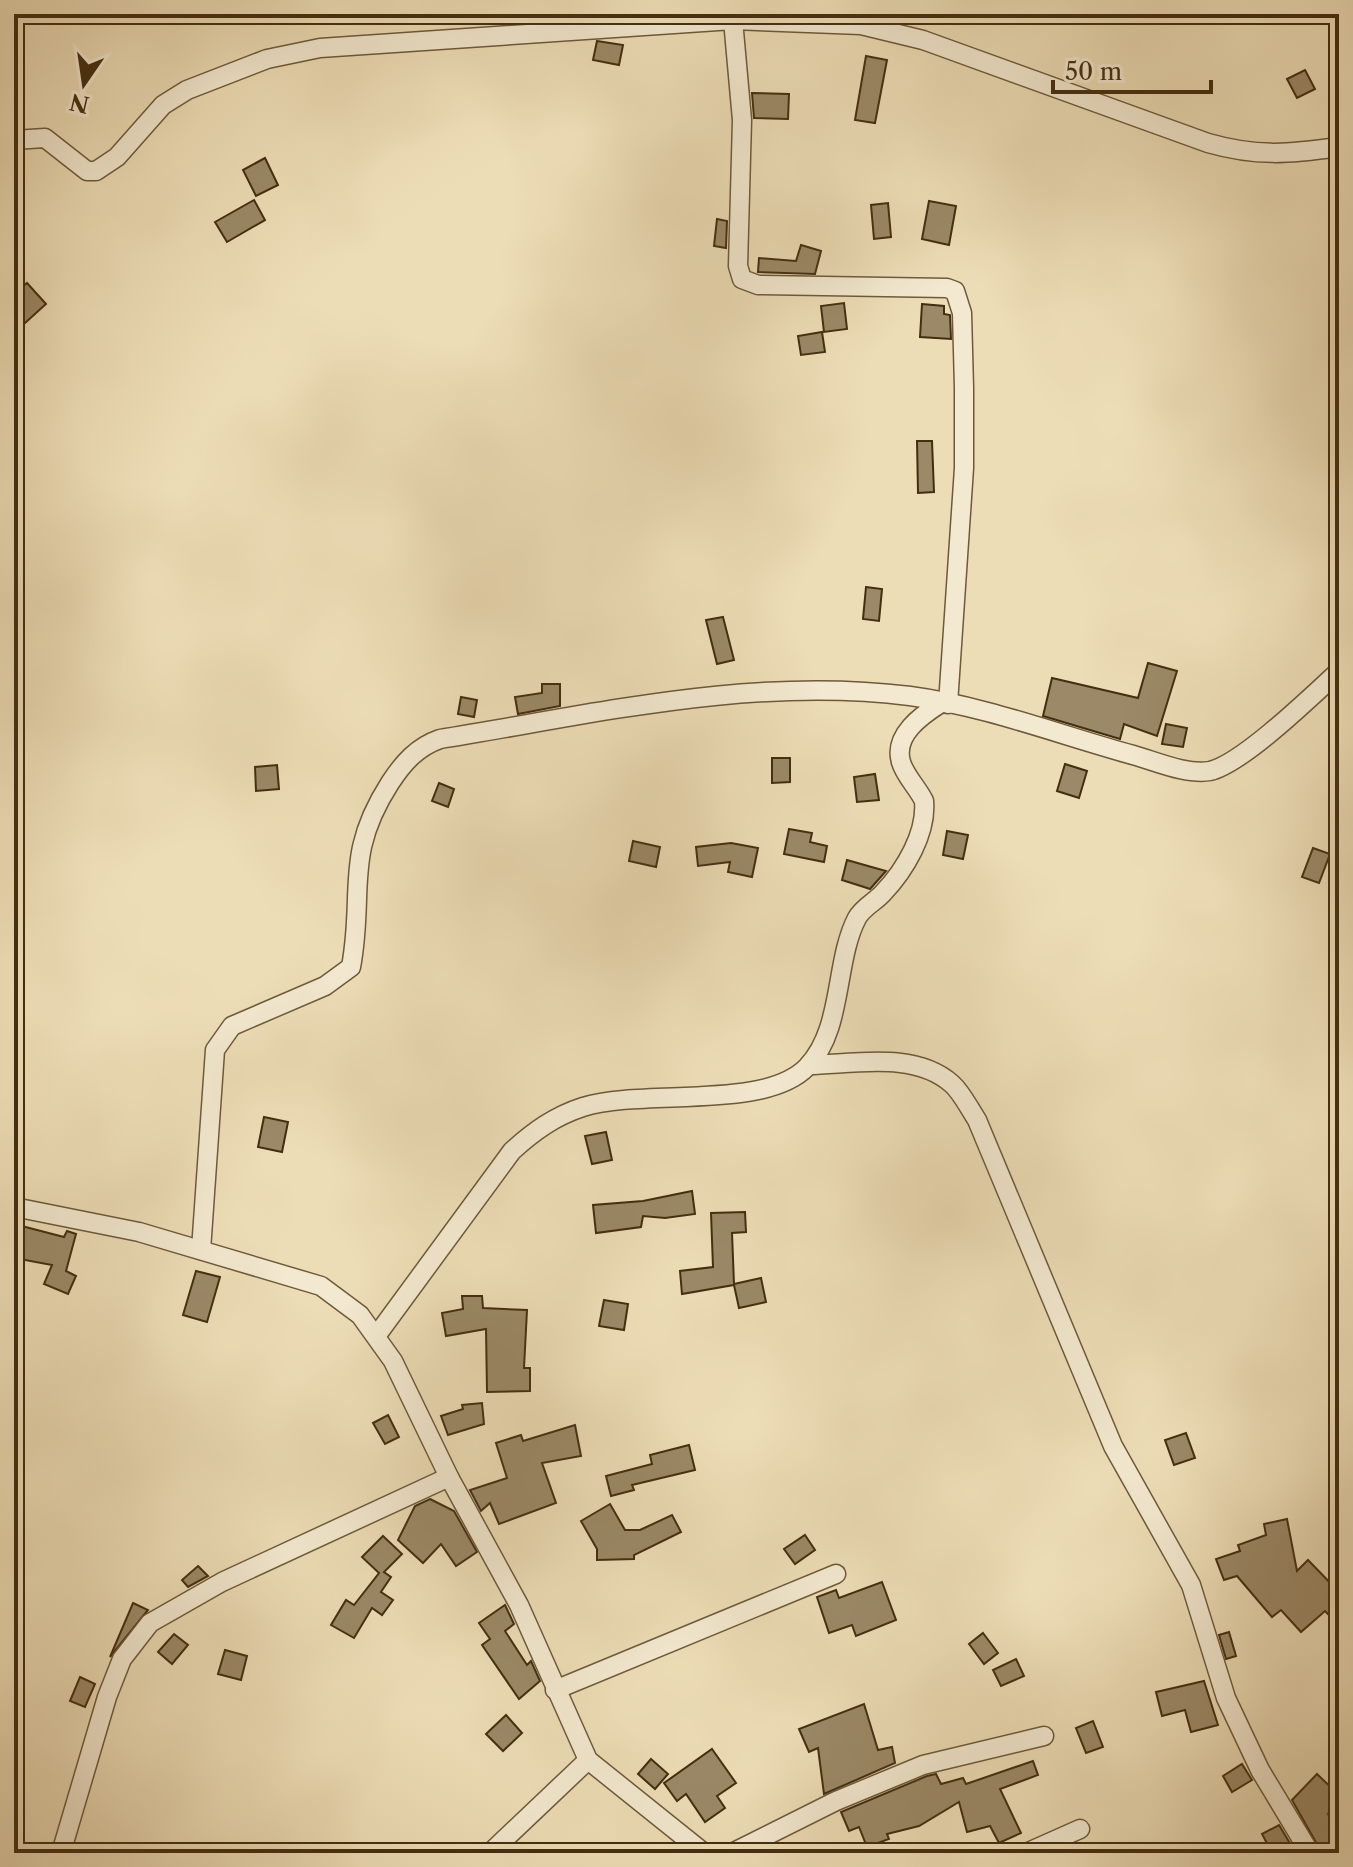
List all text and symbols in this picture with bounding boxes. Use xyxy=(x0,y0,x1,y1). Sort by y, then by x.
north arrow xyxy=(44,44,124,124)
scale bar xyxy=(1053,44,1211,94)
text: 50 m xyxy=(1065,57,1122,86)
text: N xyxy=(67,88,92,118)

